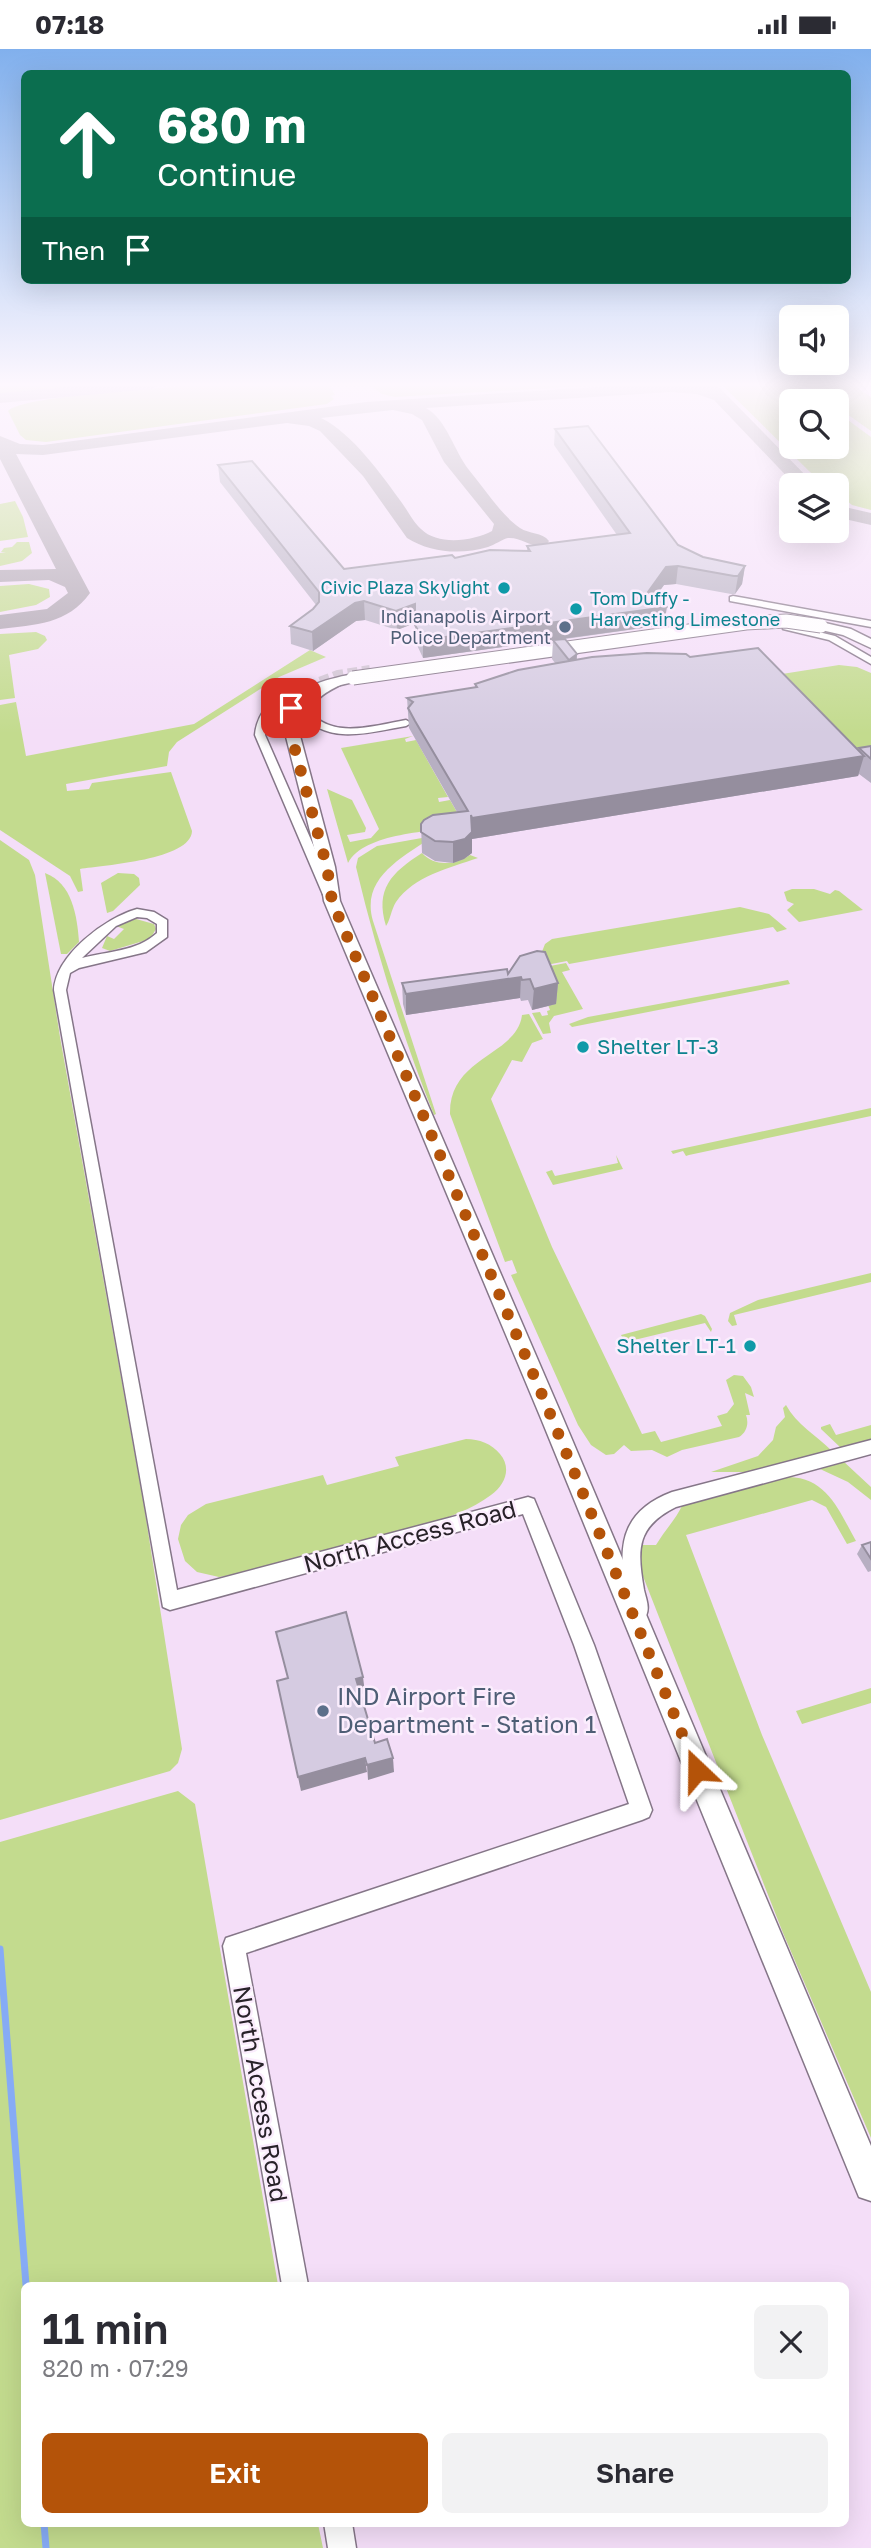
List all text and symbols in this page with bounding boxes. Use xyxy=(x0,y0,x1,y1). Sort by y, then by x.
text: 07:18 xyxy=(35,9,104,40)
text: 680 m xyxy=(157,95,306,154)
icon: ahead xyxy=(42,98,133,189)
text: Continue xyxy=(157,155,296,193)
icon: arrive xyxy=(119,231,157,269)
text: Then xyxy=(42,235,105,266)
map controls xyxy=(779,305,849,543)
button: sound xyxy=(779,305,849,375)
button: search xyxy=(779,389,849,459)
button: layers xyxy=(779,473,849,543)
place label: Civic Plaza Skylight xyxy=(320,576,490,598)
marker: Civic Plaza Skylight xyxy=(496,580,512,596)
place label: Tom Duffy - Harvesting Limestone xyxy=(590,587,780,630)
marker: Tom Duffy - Harvesting Limestone xyxy=(568,601,584,617)
place label: Indianapolis Airport Police Department xyxy=(380,605,551,648)
marker: Indianapolis Airport Police Department xyxy=(557,619,573,635)
pin xyxy=(261,678,321,738)
icon: arrive xyxy=(272,689,310,727)
place label: Shelter LT-3 xyxy=(597,1033,719,1059)
marker: Shelter LT-3 xyxy=(575,1039,591,1055)
place label: Shelter LT-1 xyxy=(616,1332,736,1358)
marker: Shelter LT-1 xyxy=(742,1338,758,1354)
street label: North Access Road xyxy=(300,1493,519,1578)
place label: IND Airport Fire Department - Station 1 xyxy=(337,1681,597,1738)
marker: IND Airport Fire Department - Station 1 xyxy=(315,1703,331,1719)
position arrow xyxy=(660,1733,734,1807)
street label: North Access Road xyxy=(228,1983,295,2204)
text: 11 min xyxy=(42,2303,168,2353)
button: close xyxy=(754,2305,828,2379)
text: 820 m · 07:29 xyxy=(42,2354,189,2382)
button: Exit xyxy=(42,2433,428,2513)
button: Share xyxy=(442,2433,828,2513)

